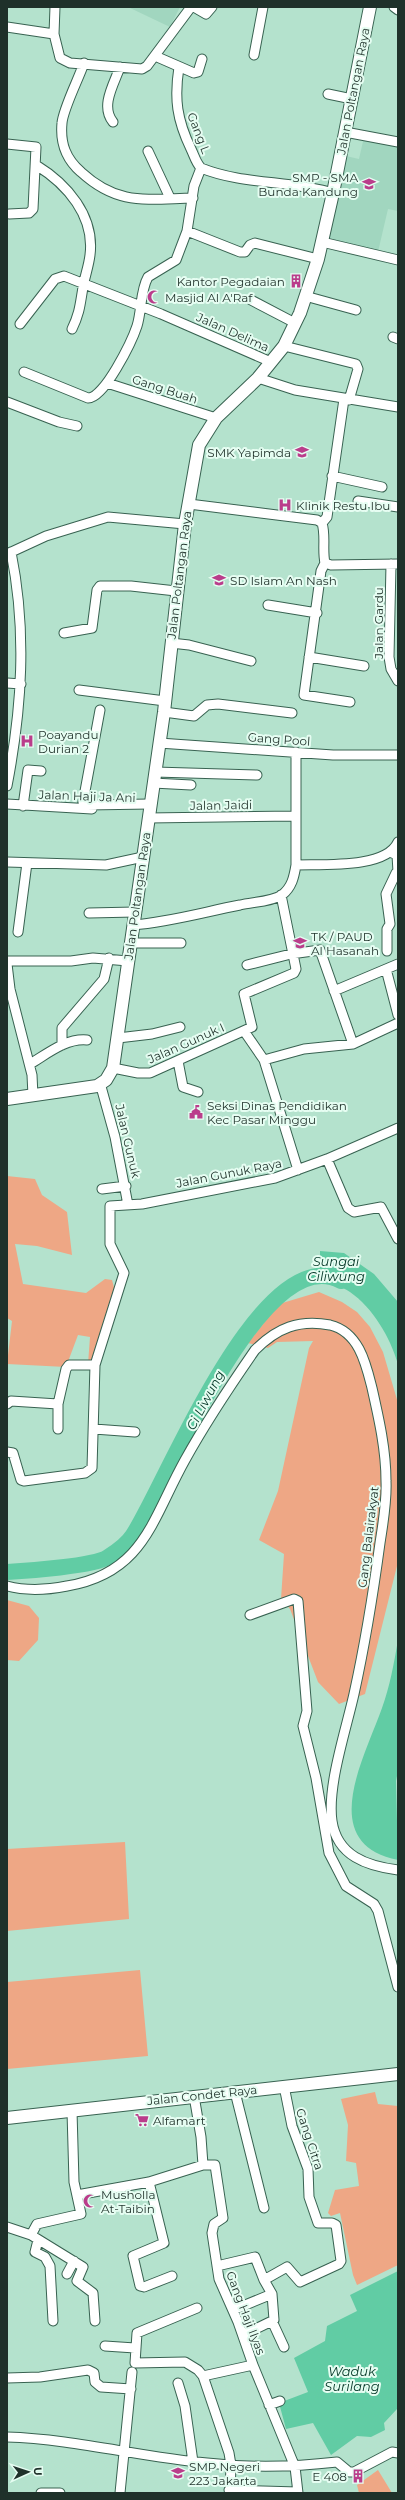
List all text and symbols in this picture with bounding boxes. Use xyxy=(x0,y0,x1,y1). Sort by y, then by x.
street label: Jalan Poltangan Raya xyxy=(333,26,373,157)
street label: Gang L xyxy=(184,110,214,156)
place label: SMP - SMA Bunda Kandung xyxy=(258,170,358,199)
school or university icon: SMP - SMA Bunda Kandung xyxy=(361,176,377,192)
building icon: Kantor Pegadaian xyxy=(288,273,304,289)
place label: Kantor Pegadaian xyxy=(177,274,285,289)
mosque icon: Masjid Al A'Raf xyxy=(146,289,162,305)
place label: Masjid Al A'Raf xyxy=(165,290,253,305)
street label: Jalan Delima xyxy=(193,309,272,355)
street label: Gang Buah xyxy=(130,371,200,407)
school or university icon: SMK Yapimda xyxy=(294,444,310,460)
place label: SMK Yapimda xyxy=(207,445,291,460)
hospital icon: Klinik Restu Ibu xyxy=(277,497,293,513)
place label: Klinik Restu Ibu xyxy=(296,498,390,513)
street label: Jalan Poltangan Raya xyxy=(164,510,194,641)
school or university icon: SD Islam An Nash xyxy=(211,572,227,588)
place label: SD Islam An Nash xyxy=(230,573,337,588)
street label: Jalan Gardu xyxy=(371,587,386,660)
place label: Poayandu Durian 2 xyxy=(38,727,98,756)
street label: Gang Pool xyxy=(247,729,311,749)
hospital icon: Poayandu Durian 2 xyxy=(19,733,35,749)
street label: Jalan Haji Ja Ani xyxy=(37,787,136,805)
street label: Jalan Jaidi xyxy=(189,797,252,813)
street label: Jalan Poltangan Raya xyxy=(120,831,153,962)
place label: TK / PAUD Al Hasanah xyxy=(311,929,379,958)
school or university icon: TK / PAUD Al Hasanah xyxy=(292,935,308,951)
street label: Jalan Gunuk I xyxy=(145,1019,227,1067)
place label: Seksi Dinas Pendidikan Kec Pasar Minggu xyxy=(207,1098,347,1127)
street label: Jalan Gunuk xyxy=(112,1102,144,1180)
public building icon: Seksi Dinas Pendidikan Kec Pasar Minggu xyxy=(188,1104,204,1120)
street label: Jalan Gunuk Raya xyxy=(174,1155,283,1191)
water label: Sungai Ciliwung xyxy=(307,1253,365,1284)
water label: Ci Liwung xyxy=(183,1367,227,1433)
street label: Gang Balairakyat xyxy=(354,1485,382,1589)
street label: Jalan Condet Raya xyxy=(145,2082,258,2108)
street label: Gang Citra xyxy=(293,2106,327,2172)
supermarket icon: Alfamart xyxy=(134,2112,150,2128)
place label: Alfamart xyxy=(153,2113,206,2128)
place label: Musholla At-Taibin xyxy=(101,2187,156,2216)
mosque icon: Musholla At-Taibin xyxy=(82,2193,98,2209)
street label: Gang Haji Ilyas xyxy=(223,2269,269,2357)
water label: Waduk Surilang xyxy=(324,2363,380,2394)
north arrow xyxy=(8,2452,48,2492)
place label: SMP Negeri 223 Jakarta xyxy=(189,2459,260,2488)
school or university icon: SMP Negeri 223 Jakarta xyxy=(170,2465,186,2481)
text: U xyxy=(31,2467,45,2476)
building icon: E 408 xyxy=(350,2468,366,2484)
place label: E 408 xyxy=(312,2469,347,2484)

